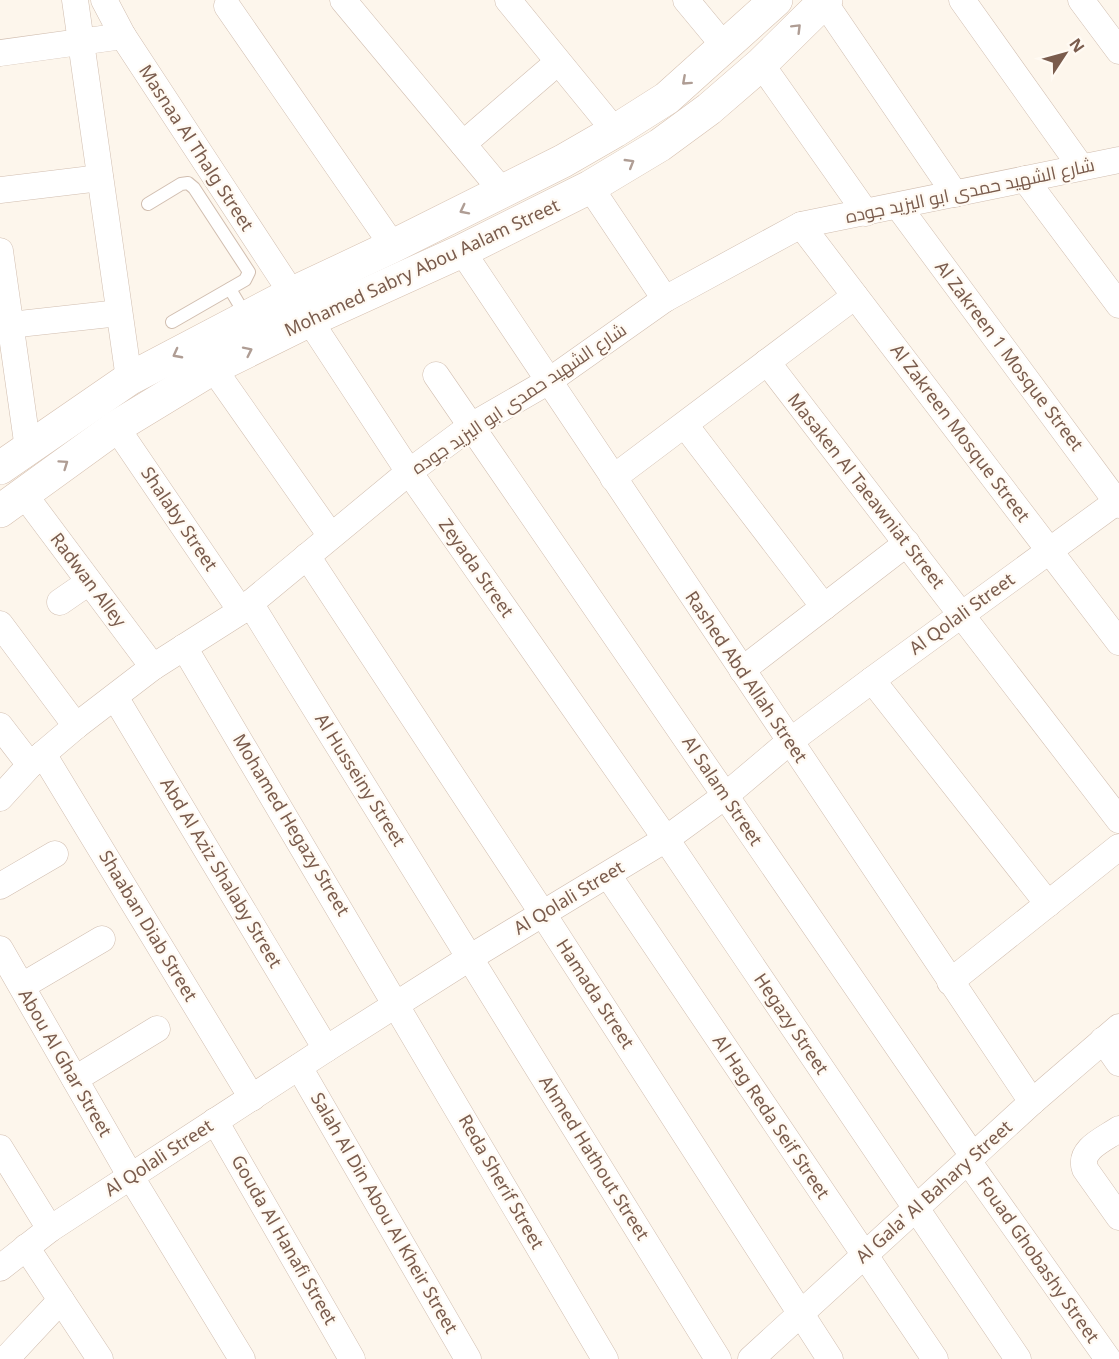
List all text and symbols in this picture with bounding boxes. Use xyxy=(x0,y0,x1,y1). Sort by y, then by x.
one-way arrow xyxy=(791,24,801,35)
north arrow xyxy=(1035,24,1095,84)
text: N xyxy=(1064,33,1090,57)
street label: Masnaa Al Thalg Street xyxy=(134,60,260,236)
one-way arrow xyxy=(682,74,693,85)
street label: شارع الشهيد حمدى ابو اليزيد جوده xyxy=(843,152,1097,229)
one-way arrow xyxy=(624,159,634,171)
street label: Mohamed Sabry Abou Aalam Street xyxy=(280,192,563,342)
one-way arrow xyxy=(459,203,470,214)
street label: Al Zakreen 1 Mosque Street xyxy=(930,255,1090,456)
street label: شارع الشهيد حمدى ابو اليزيد جوده xyxy=(406,317,631,480)
street label: Al Zakreen Mosque Street xyxy=(886,338,1036,527)
one-way arrow xyxy=(241,346,252,358)
one-way arrow xyxy=(172,347,183,358)
street label: Masaken Al Taeawniat Street xyxy=(783,388,951,593)
one-way arrow xyxy=(57,460,68,471)
street label: Shalaby Street xyxy=(136,462,224,576)
street label: Zeyada Street xyxy=(434,513,520,622)
street label: Radwan Alley xyxy=(45,527,133,632)
street label: Al Qolali Street xyxy=(904,567,1019,660)
street label: Rashed Abd Allah Street xyxy=(680,586,814,767)
street label: Al Husseiny Street xyxy=(310,708,412,851)
street label: Mohamed Hegazy Street xyxy=(228,729,356,920)
street label: Al Salam Street xyxy=(677,731,769,850)
street label: Abd Al Aziz Shalaby Street xyxy=(156,773,288,972)
street label: Shaaban Diab Street xyxy=(94,846,204,1006)
street label: Al Qolali Street xyxy=(509,854,629,940)
street label: Hamada Street xyxy=(551,934,641,1053)
street label: Hegazy Street xyxy=(749,968,835,1079)
street label: Abou Al Ghar Street xyxy=(14,984,118,1141)
street label: Al Hag Reda Seif Street xyxy=(708,1030,836,1204)
street label: Ahmed Hathout Street xyxy=(534,1071,656,1245)
street label: Salah Al Din Abou Al Kheir Street xyxy=(306,1088,464,1338)
street label: Reda Sherif Street xyxy=(454,1110,550,1254)
street label: Al Qolali Street xyxy=(100,1113,218,1201)
street label: Al Gala' Al Bahary Street xyxy=(850,1114,1017,1268)
street label: Gouda Al Hanafi Street xyxy=(226,1150,344,1329)
street label: Fouad Ghobashy Street xyxy=(972,1172,1106,1348)

